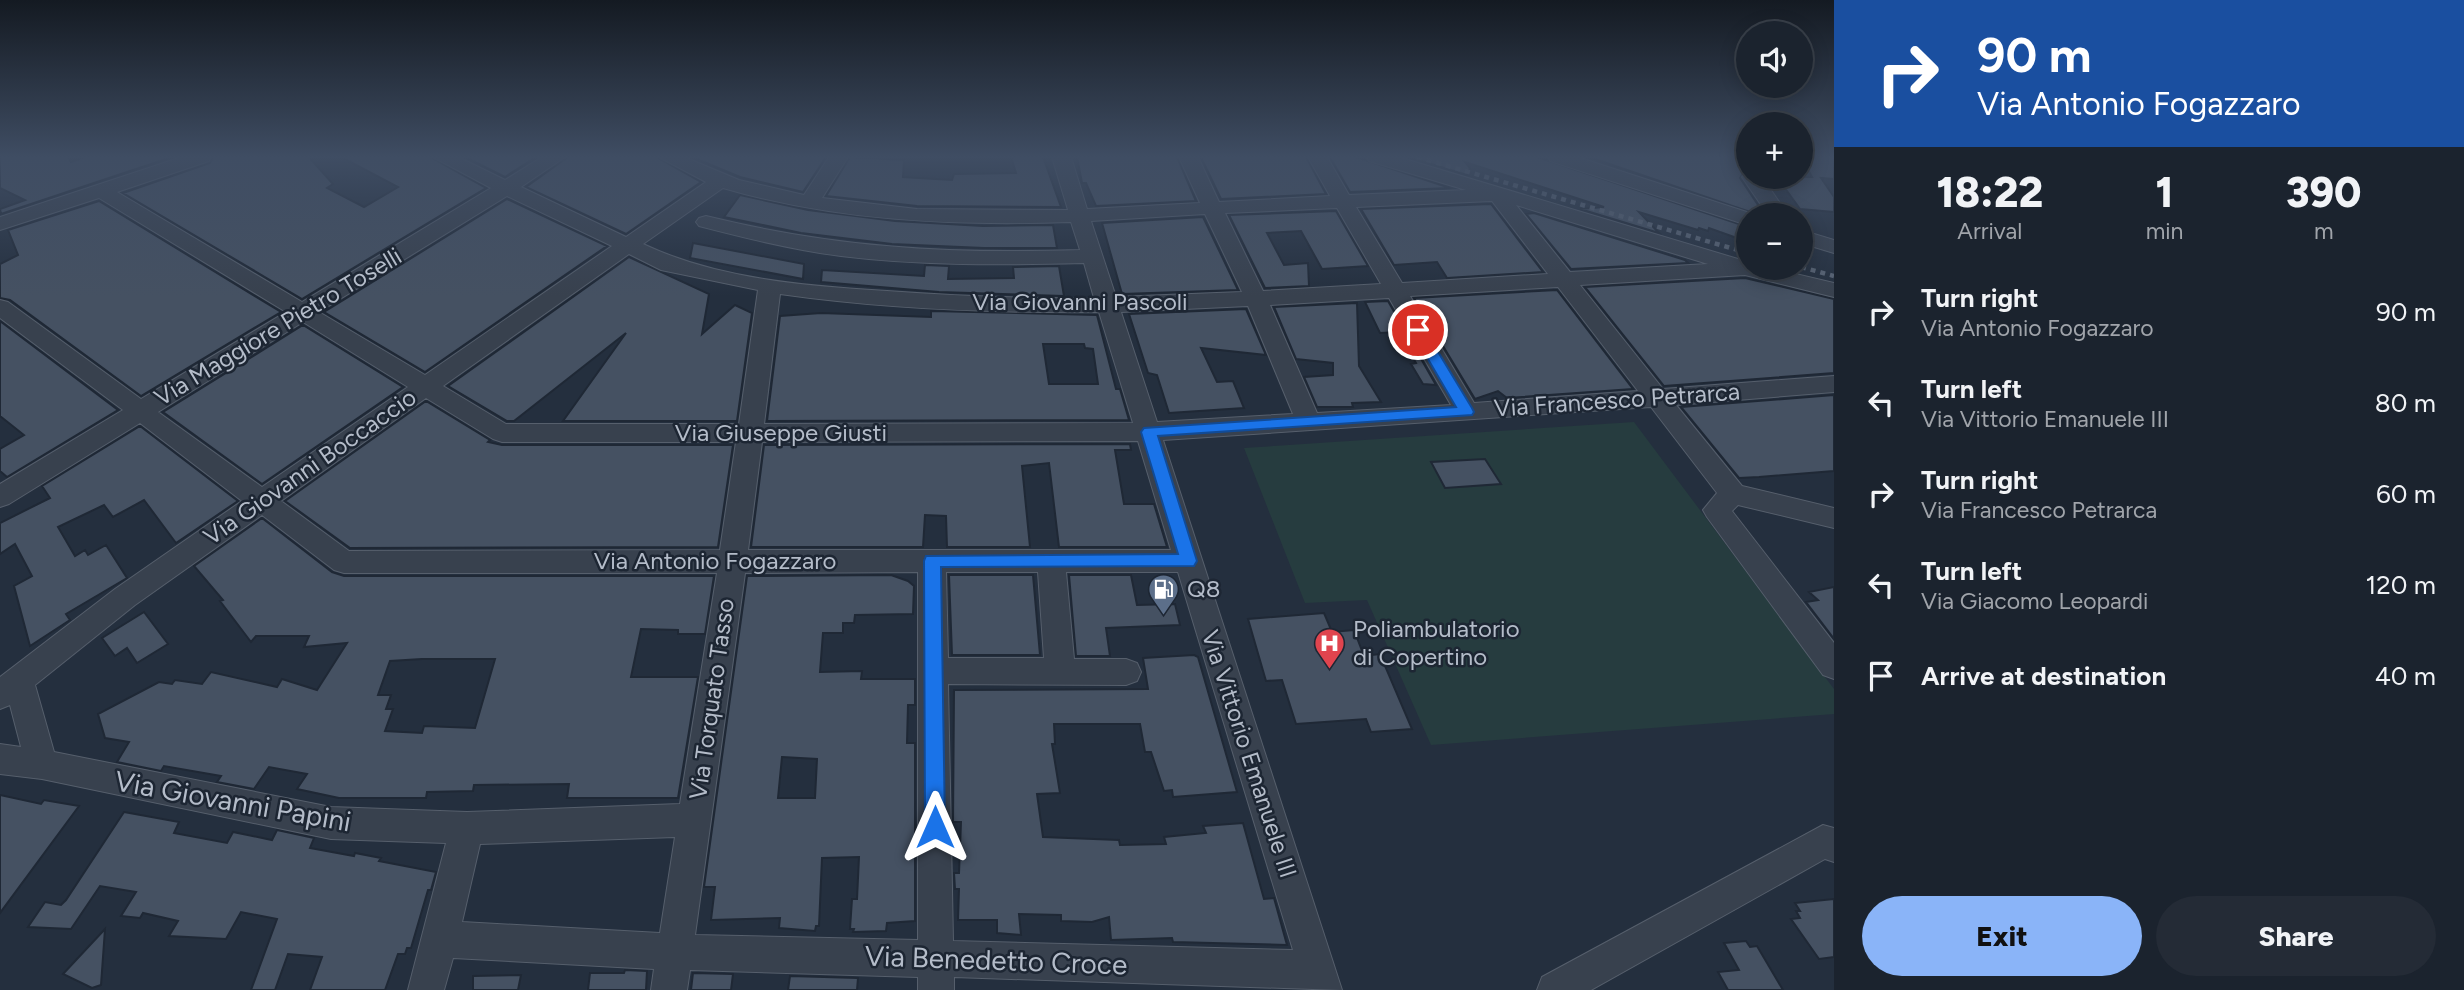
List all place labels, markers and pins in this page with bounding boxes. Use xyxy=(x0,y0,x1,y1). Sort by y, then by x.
pin xyxy=(1388,300,1448,360)
fuel station icon: Q8 xyxy=(1147,572,1181,616)
place label: Q8 xyxy=(1187,574,1220,603)
place label: Poliambulatorio di Copertino xyxy=(1353,614,1520,671)
hospital icon: Poliambulatorio di Copertino xyxy=(1313,626,1347,670)

